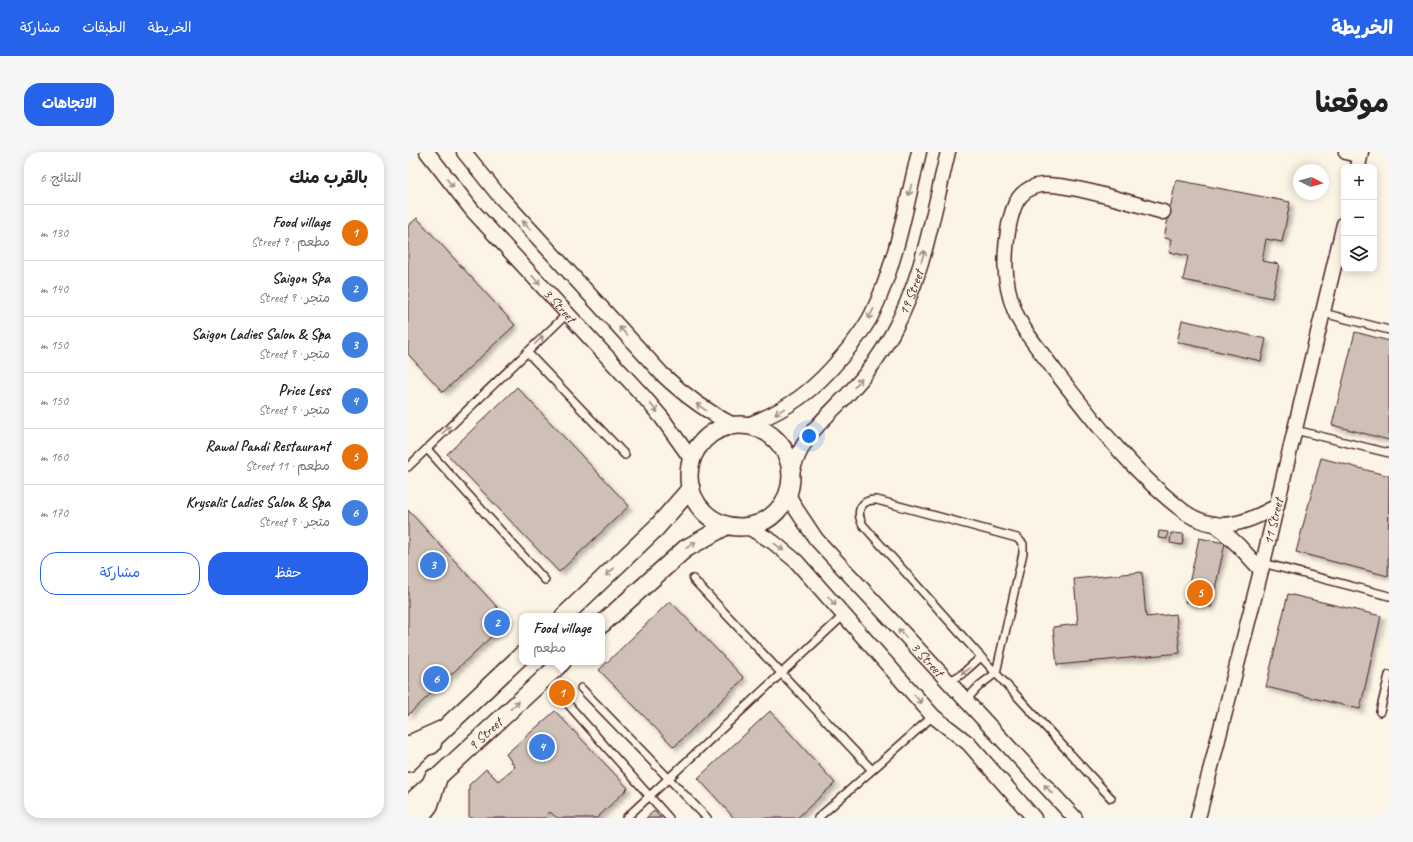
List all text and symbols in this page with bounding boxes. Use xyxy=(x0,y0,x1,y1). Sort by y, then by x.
text: الخريطة xyxy=(1331,16,1393,40)
text: مشاركة xyxy=(20,19,60,36)
text: الطبقات xyxy=(82,19,126,36)
text: الخريطة xyxy=(148,19,191,36)
button: الاتجاهات xyxy=(24,83,114,126)
text: موقعنا xyxy=(1315,85,1389,120)
north arrow xyxy=(1293,164,1329,200)
map controls xyxy=(1341,164,1377,272)
button: + xyxy=(1341,164,1377,200)
text: بالقرب منك xyxy=(289,167,368,188)
text: النتائج: 6 xyxy=(40,170,82,186)
one-way arrow xyxy=(446,178,454,189)
one-way arrow xyxy=(906,183,913,196)
button: − xyxy=(1341,200,1377,236)
text: Food village xyxy=(272,213,330,232)
one-way arrow xyxy=(521,220,531,230)
text: 130 m xyxy=(40,225,68,241)
text: 1 xyxy=(352,225,358,241)
text: مطعم · 9 Street xyxy=(251,234,330,250)
button: layers xyxy=(1341,236,1377,272)
one-way arrow xyxy=(920,250,927,263)
street label: 19 Street xyxy=(895,266,928,318)
text: Saigon Spa xyxy=(272,269,330,288)
one-way arrow xyxy=(532,275,541,285)
text: 140 m xyxy=(40,281,68,297)
text: 2 xyxy=(352,281,358,297)
street label: 3 Street xyxy=(540,285,581,328)
text: متجر · 9 Street xyxy=(259,290,330,306)
one-way arrow xyxy=(867,307,875,319)
text: Saigon Ladies Salon & Spa xyxy=(191,325,330,344)
one-way arrow xyxy=(618,326,628,336)
one-way arrow xyxy=(534,335,544,344)
text: 150 m xyxy=(40,337,68,353)
text: 3 xyxy=(352,337,358,353)
text: متجر · 9 Street xyxy=(259,346,330,362)
one-way arrow xyxy=(853,378,862,388)
text: Price Less xyxy=(279,381,330,400)
text: 150 m xyxy=(40,393,68,409)
text: 4 xyxy=(352,393,358,409)
text: متجر · 9 Street xyxy=(259,402,330,418)
one-way arrow xyxy=(695,402,707,410)
one-way arrow xyxy=(649,403,658,413)
one-way arrow xyxy=(774,407,786,415)
one-way arrow xyxy=(441,426,451,435)
your location xyxy=(799,426,819,446)
text: Rawal Pandi Restaurant xyxy=(205,437,330,456)
text: 160 m xyxy=(40,449,68,465)
text: 5 xyxy=(352,449,358,465)
text: مطعم · 11 Street xyxy=(245,458,330,474)
text: Krysalis Ladies Salon & Spa xyxy=(186,493,330,512)
street label: 11 Street xyxy=(1260,495,1288,546)
text: 170 m xyxy=(40,505,68,521)
text: 6 xyxy=(352,505,358,521)
text: متجر · 9 Street xyxy=(259,514,330,530)
one-way arrow xyxy=(685,541,696,549)
one-way arrow xyxy=(774,543,785,551)
pin: 3 xyxy=(420,550,446,580)
button: مشاركة xyxy=(40,552,200,595)
button: حفظ xyxy=(208,552,368,595)
one-way arrow xyxy=(605,568,615,577)
pin: 5 xyxy=(1187,578,1213,608)
one-way arrow xyxy=(827,596,836,607)
pin: 2 xyxy=(484,608,510,638)
popup xyxy=(519,613,605,665)
text: Food village xyxy=(533,619,591,638)
one-way arrow xyxy=(898,628,907,638)
street label: 3 Street xyxy=(907,639,949,682)
text: مطعم xyxy=(533,640,566,656)
pin: 6 xyxy=(423,664,449,694)
one-way arrow xyxy=(960,667,971,676)
pin: 1 xyxy=(549,678,575,708)
one-way arrow xyxy=(913,694,922,704)
one-way arrow xyxy=(510,701,520,710)
street label: 9 Street xyxy=(465,712,508,754)
pin: 4 xyxy=(529,732,555,762)
one-way arrow xyxy=(1044,784,1053,795)

